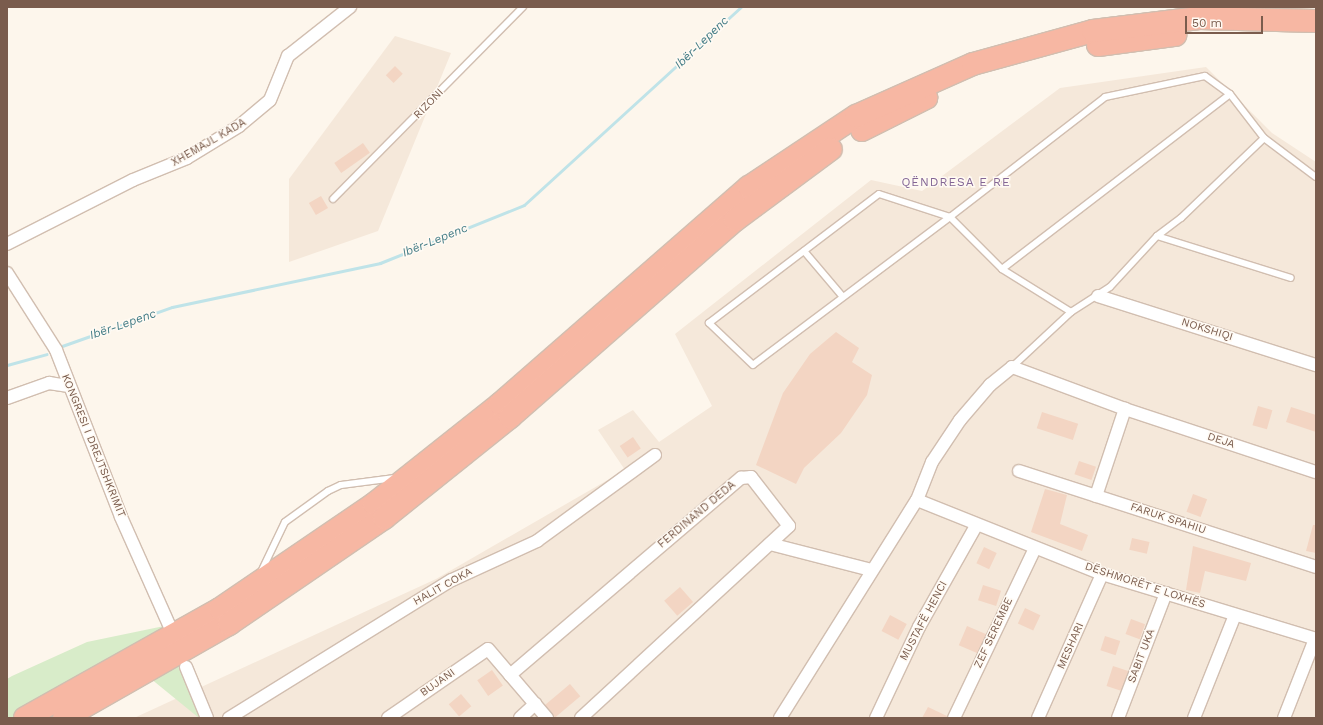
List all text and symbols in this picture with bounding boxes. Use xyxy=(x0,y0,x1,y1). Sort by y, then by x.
scale bar xyxy=(1187,8,1265,34)
water label: Ibër-Lepenc xyxy=(672,14,732,72)
text: 50 m xyxy=(1192,16,1222,30)
street label: RIZONI xyxy=(411,86,447,122)
street label: XHEMAJL KADA xyxy=(169,116,249,170)
district label: QËNDRESA E RE xyxy=(901,176,1011,190)
water label: Ibër-Lepenc xyxy=(400,221,470,261)
water label: Ibër-Lepenc xyxy=(88,307,158,343)
street label: NOKSHIQI xyxy=(1180,316,1234,344)
street label: KONGRESI I DREJTSHKRIMIT xyxy=(58,372,128,520)
street label: DEJA xyxy=(1206,430,1236,452)
street label: FERDINAND DEDA xyxy=(656,479,738,551)
street label: FARUK SPAHIU xyxy=(1128,501,1208,537)
street label: DËSHMORËT E LOXHËS xyxy=(1083,560,1207,612)
street label: HALIT COKA xyxy=(411,565,475,609)
street label: MUSTAFË HENCI xyxy=(897,579,951,663)
street label: ZEF SEREMBE xyxy=(972,596,1016,670)
street label: MESHARI xyxy=(1055,621,1087,671)
street label: SABIT UKA xyxy=(1126,627,1158,685)
street label: BUJANI xyxy=(418,666,458,700)

